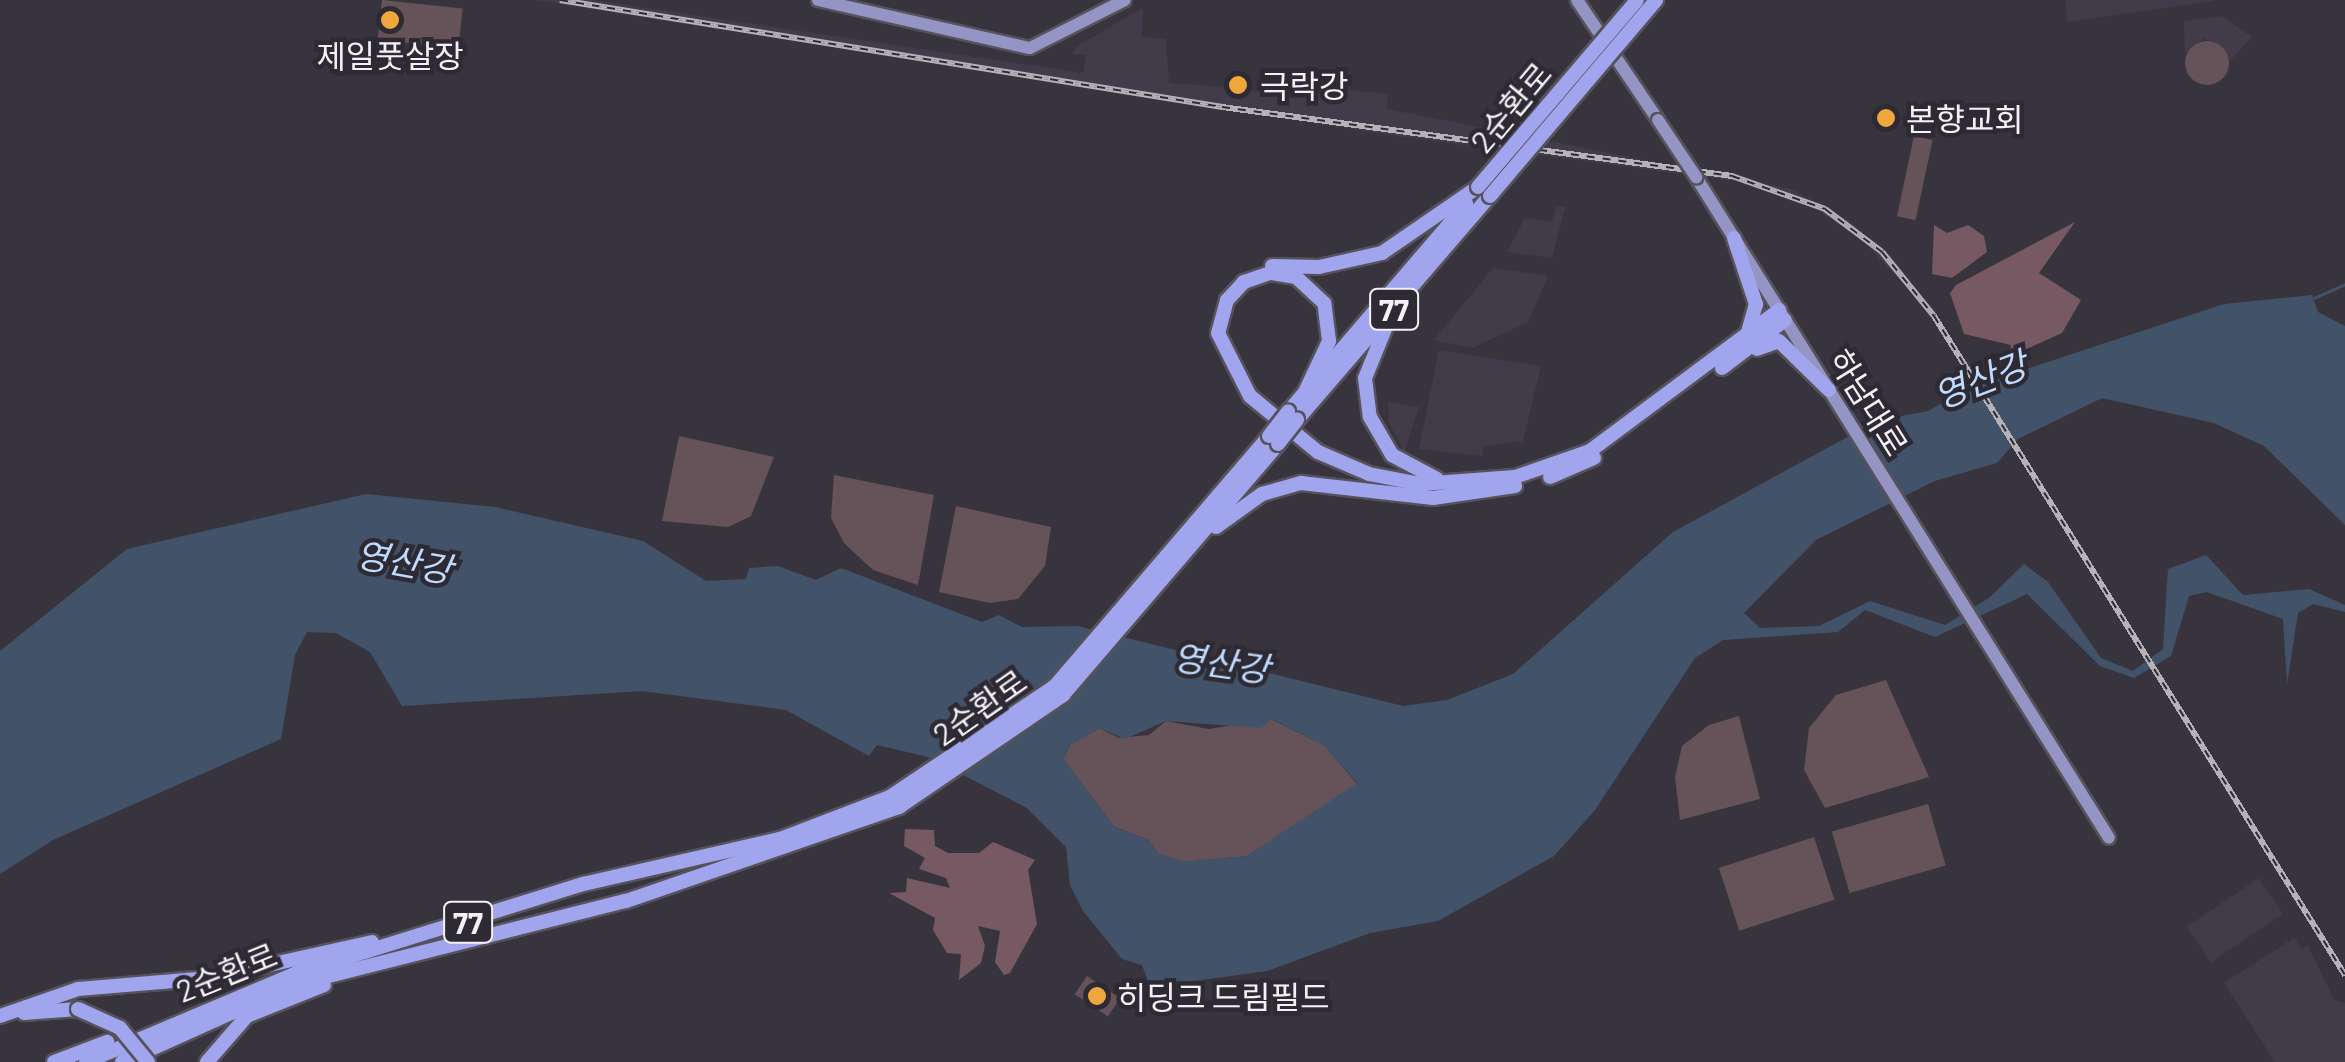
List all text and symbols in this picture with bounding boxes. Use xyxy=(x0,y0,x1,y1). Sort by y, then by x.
marker: 제일풋살장 xyxy=(379,9,401,31)
place label: 제일풋살장 xyxy=(316,36,464,74)
street label: 2순환로 xyxy=(1461,54,1559,160)
place label: 극락강 xyxy=(1260,66,1348,104)
marker: 극락강 xyxy=(1225,72,1251,98)
place label: 본향교회 xyxy=(1906,99,2024,137)
marker: 본향교회 xyxy=(1875,107,1897,129)
road number: 77 xyxy=(1369,284,1419,334)
street label: 하남대로 xyxy=(1822,342,1916,462)
water label: 영산강 xyxy=(1927,342,2033,416)
water label: 영산강 xyxy=(353,532,455,590)
water label: 영산강 xyxy=(1170,634,1272,690)
street label: 2순환로 xyxy=(925,661,1033,753)
road number: 77 xyxy=(443,897,493,947)
street label: 2순환로 xyxy=(170,934,282,1010)
place label: 히딩크 드림필드 xyxy=(1117,977,1329,1015)
marker: 히딩크 드림필드 xyxy=(1086,985,1108,1007)

